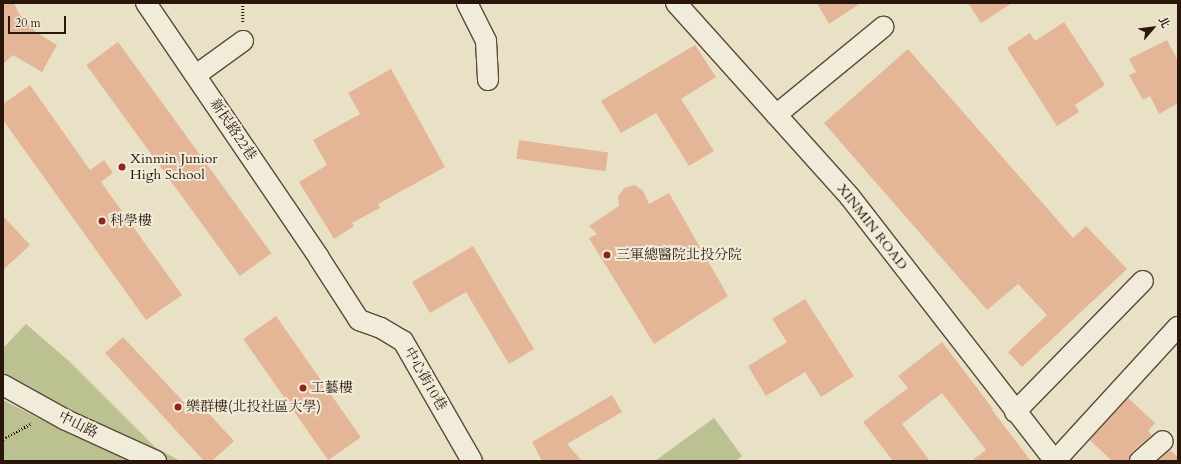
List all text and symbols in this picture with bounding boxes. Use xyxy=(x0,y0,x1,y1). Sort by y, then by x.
scale bar xyxy=(10,8,68,34)
north arrow xyxy=(1133,8,1173,48)
text: 北 xyxy=(1155,14,1173,31)
text: 20 m xyxy=(15,15,41,31)
street label: 新民路22巷 xyxy=(206,96,260,164)
place label: Xinmin Junior High School xyxy=(130,151,217,184)
marker: Xinmin Junior High School xyxy=(117,162,127,172)
street label: XINMIN ROAD xyxy=(833,181,911,273)
place label: 科學樓 xyxy=(110,213,152,229)
marker: 科學樓 xyxy=(97,216,107,226)
place label: 三軍總醫院北投分院 xyxy=(616,247,742,263)
marker: 三軍總醫院北投分院 xyxy=(601,249,613,261)
street label: 中心街10巷 xyxy=(400,344,450,414)
place label: 工藝樓 xyxy=(311,380,353,396)
marker: 工藝樓 xyxy=(298,383,308,393)
place label: 樂群樓(北投社區大學) xyxy=(186,399,321,415)
marker: 樂群樓(北投社區大學) xyxy=(173,402,183,412)
street label: 中山路 xyxy=(55,408,101,442)

